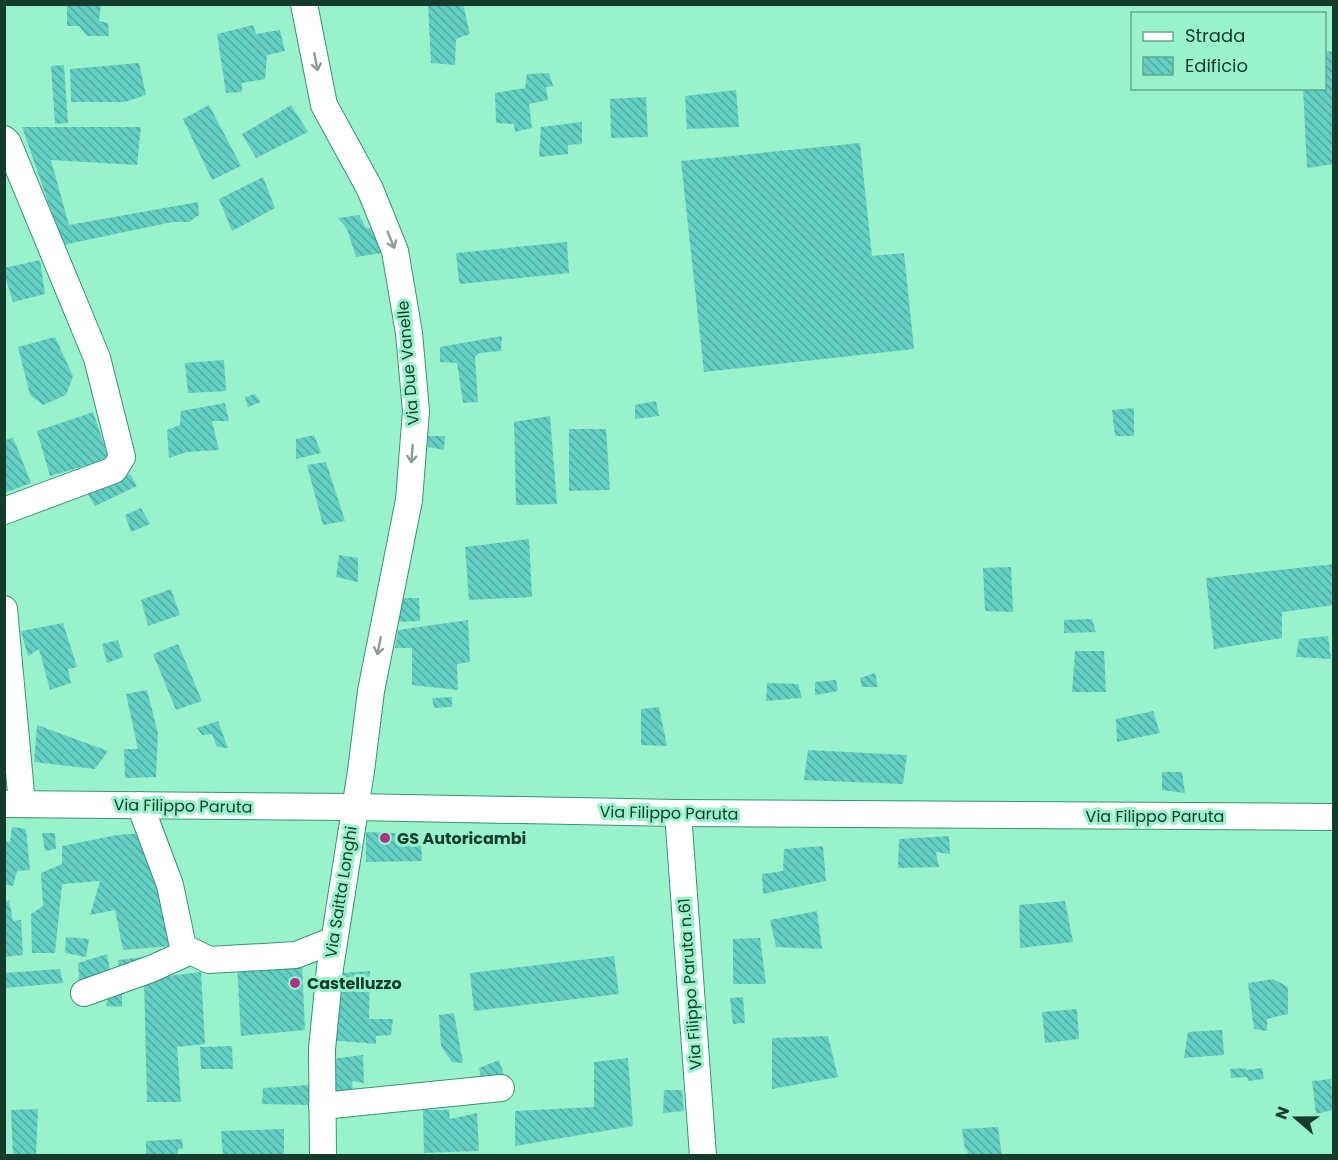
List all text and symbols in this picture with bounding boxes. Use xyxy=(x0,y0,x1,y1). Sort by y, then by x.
legend xyxy=(1131,12,1326,90)
text: Strada xyxy=(1185,23,1245,48)
one-way arrow xyxy=(311,52,322,71)
text: Edificio xyxy=(1185,53,1248,78)
one-way arrow xyxy=(386,231,397,249)
street label: Via Due Vanelle xyxy=(391,300,425,426)
one-way arrow xyxy=(407,443,418,463)
one-way arrow xyxy=(373,636,384,655)
street label: Via Filippo Paruta xyxy=(113,793,253,819)
street label: Via Filippo Paruta xyxy=(599,800,739,826)
street label: Via Filippo Paruta xyxy=(1086,805,1224,828)
street label: Via Saitta Longhi xyxy=(319,824,363,960)
place label: GS Autoricambi xyxy=(397,827,526,850)
marker: GS Autoricambi xyxy=(378,831,392,845)
street label: Via Filippo Paruta n.61 xyxy=(673,897,707,1071)
place label: Castelluzzo xyxy=(307,972,402,995)
marker: Castelluzzo xyxy=(288,976,302,990)
north arrow xyxy=(1266,1088,1326,1148)
text: N xyxy=(1270,1103,1295,1123)

